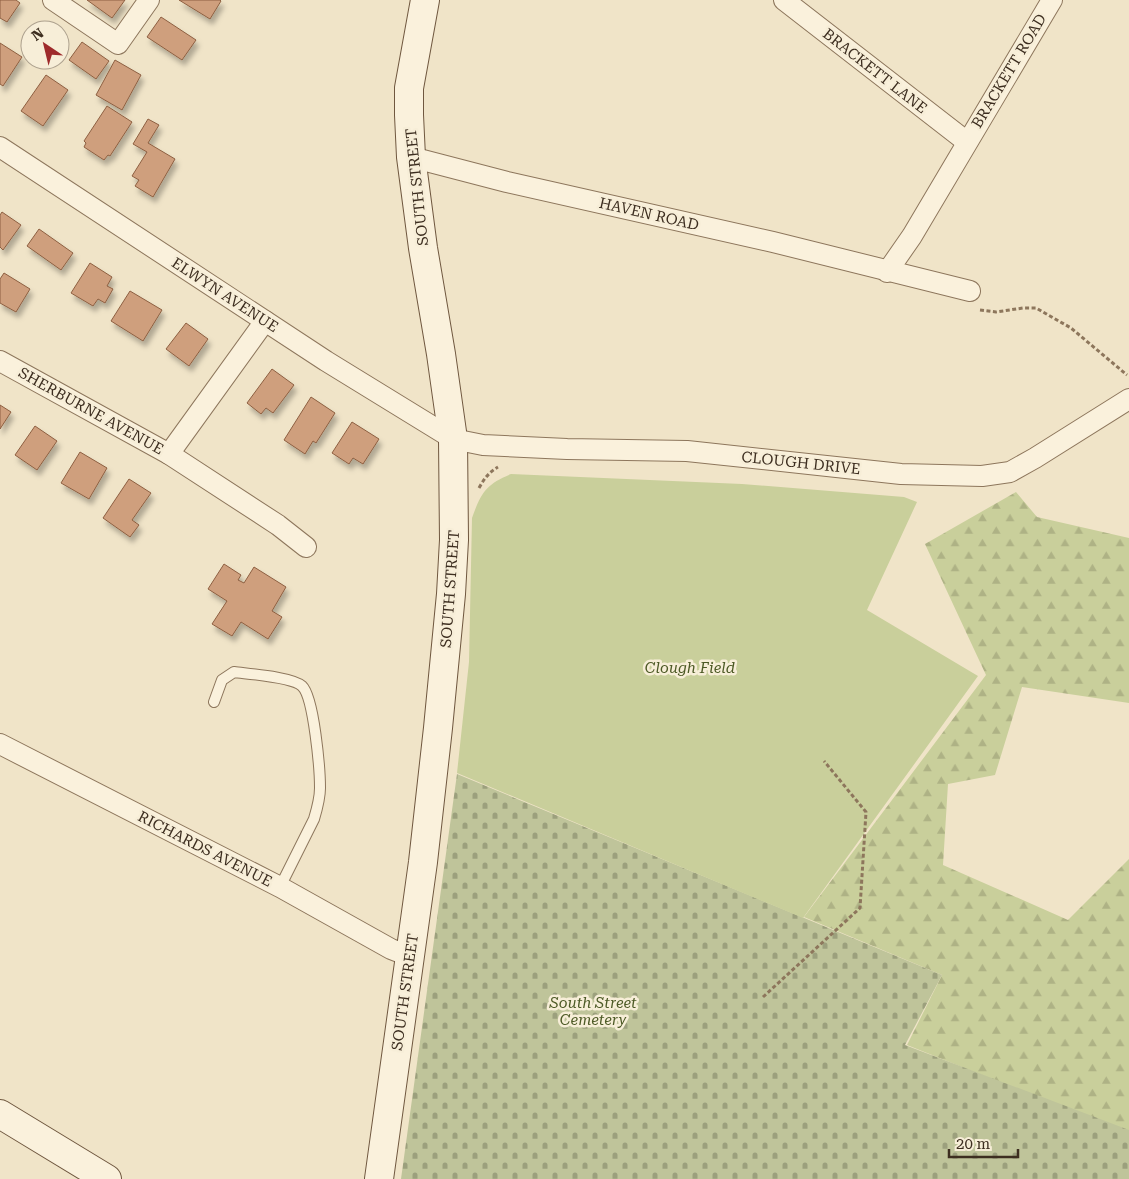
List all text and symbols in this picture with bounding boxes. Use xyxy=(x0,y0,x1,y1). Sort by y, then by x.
street label: BRACKETT ROAD xyxy=(968,11,1050,131)
north arrow xyxy=(20,20,70,70)
text: N xyxy=(29,25,47,44)
street label: BRACKETT LANE xyxy=(819,25,931,117)
street label: SOUTH STREET xyxy=(402,127,432,247)
street label: HAVEN ROAD xyxy=(597,194,701,234)
street label: ELWYN AVENUE xyxy=(168,254,282,336)
street label: SHERBURNE AVENUE xyxy=(15,364,167,458)
street label: CLOUGH DRIVE xyxy=(741,448,861,478)
street label: SOUTH STREET xyxy=(437,529,463,649)
park label: Clough Field xyxy=(645,659,735,677)
street label: RICHARDS AVENUE xyxy=(135,807,275,891)
street label: SOUTH STREET xyxy=(388,932,422,1052)
park label: South Street Cemetery xyxy=(548,994,637,1029)
scale bar xyxy=(949,1126,1018,1158)
text: 20 m xyxy=(956,1135,991,1153)

